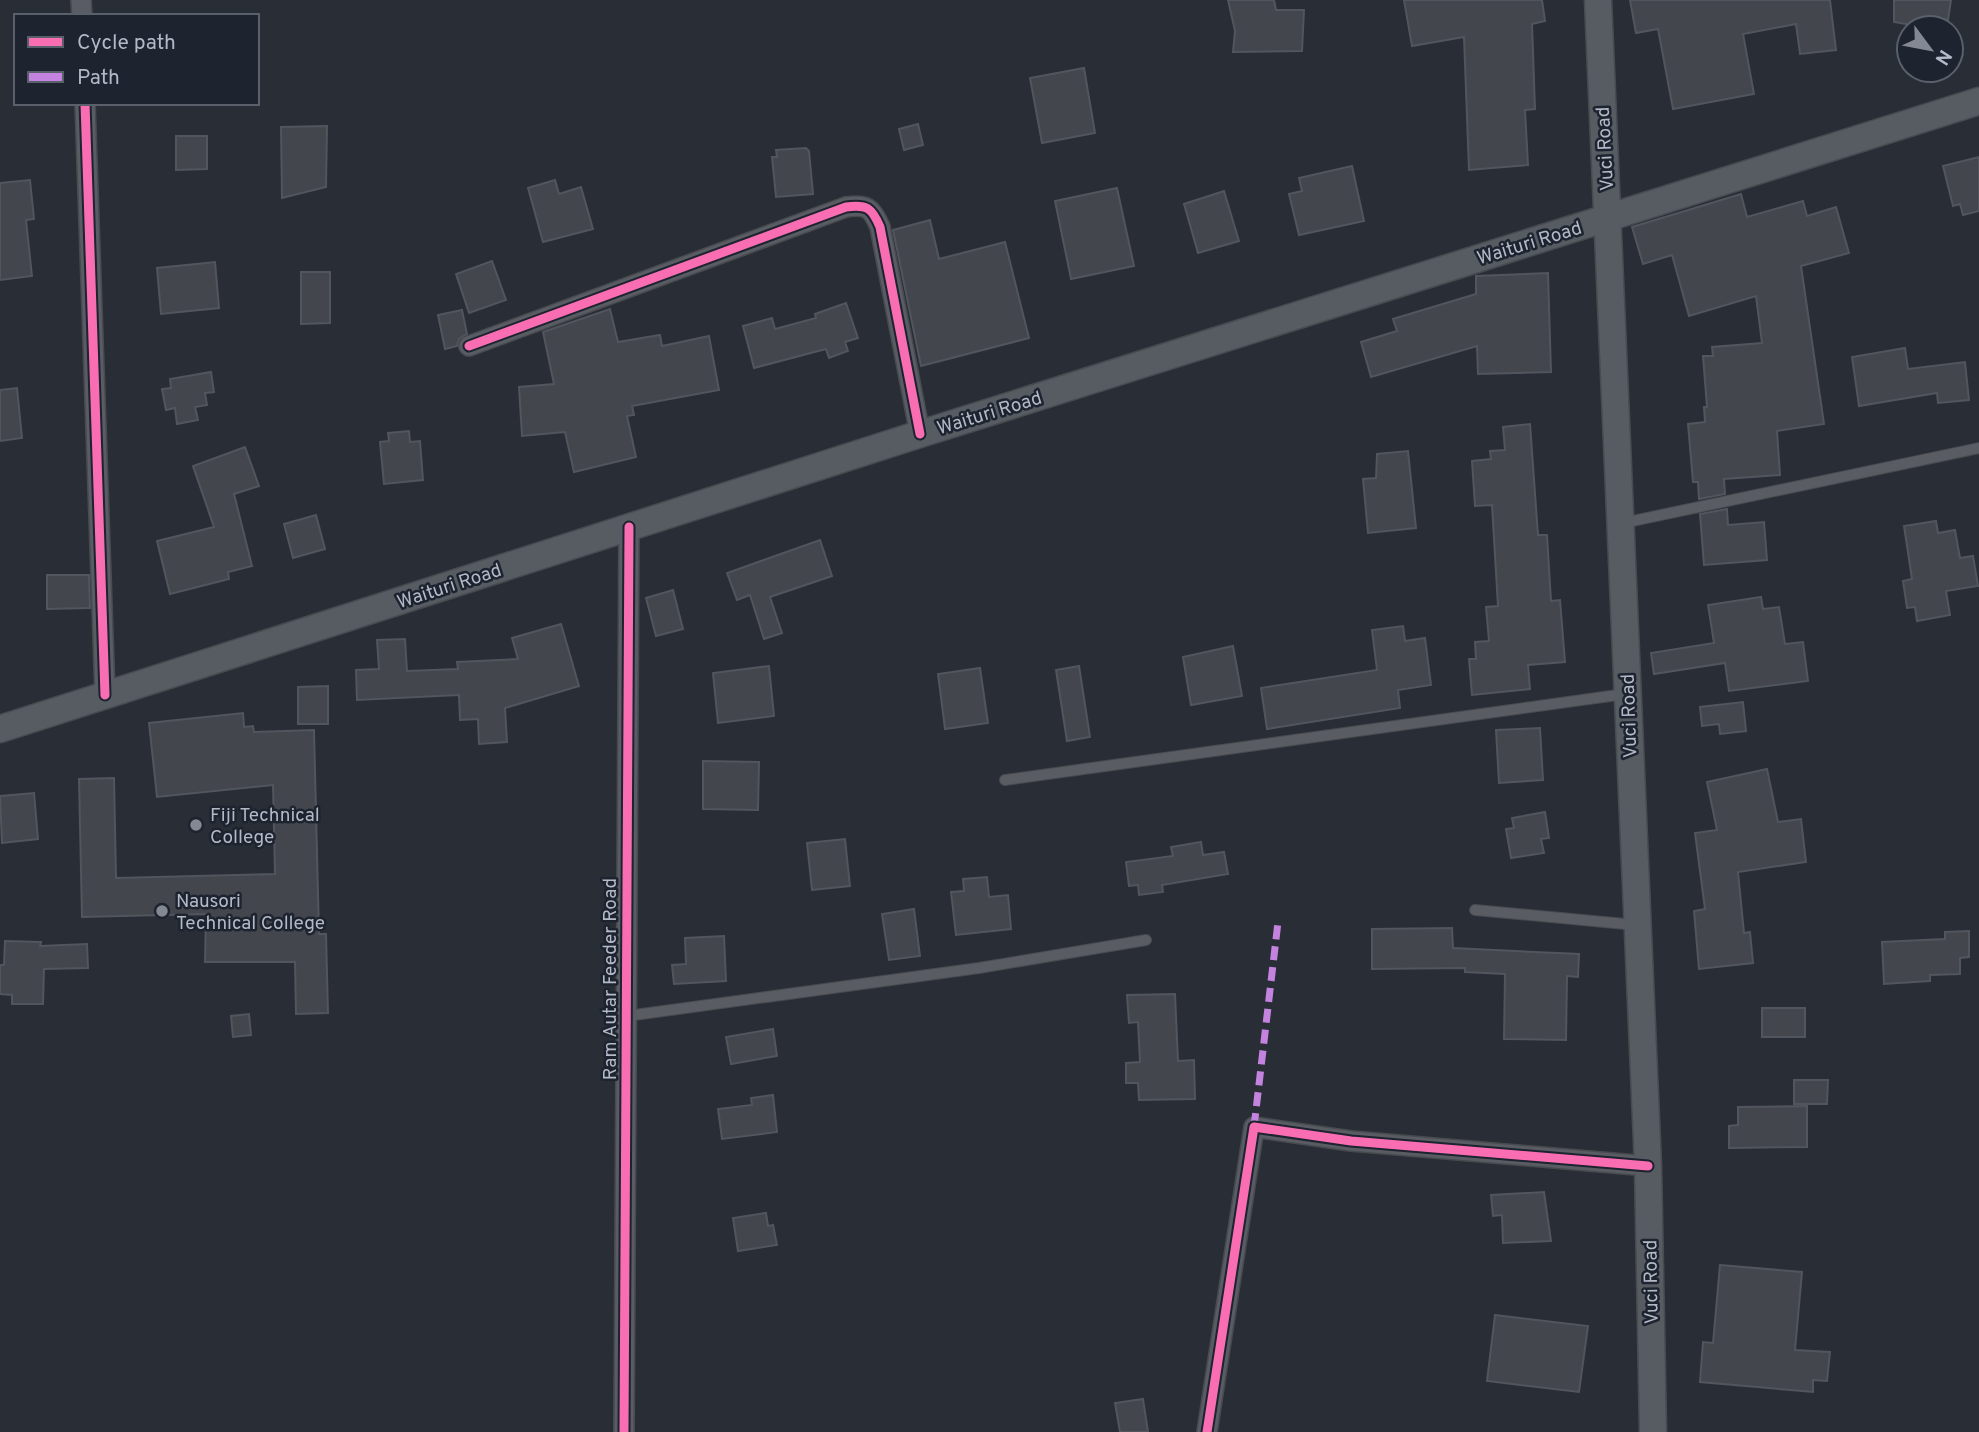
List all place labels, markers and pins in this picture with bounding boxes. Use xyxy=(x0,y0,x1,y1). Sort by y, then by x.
place label: Fiji Technical College xyxy=(210,804,320,850)
marker: Fiji Technical College xyxy=(188,817,204,833)
place label: Nausori Technical College xyxy=(176,890,325,936)
marker: Nausori Technical College xyxy=(154,903,170,919)

